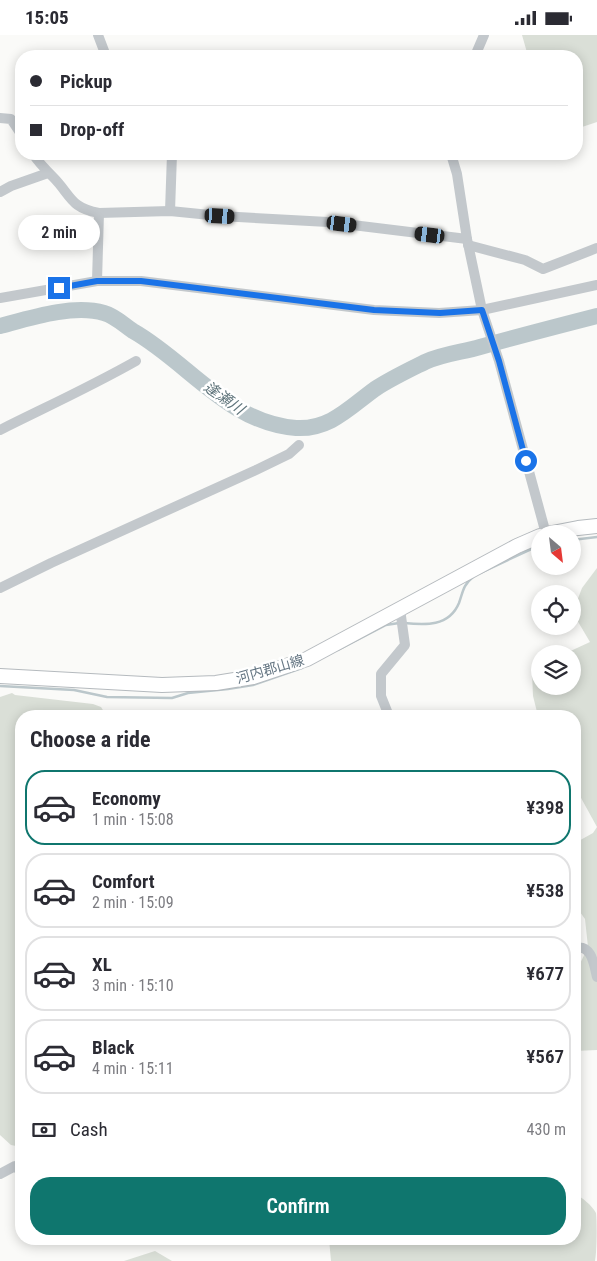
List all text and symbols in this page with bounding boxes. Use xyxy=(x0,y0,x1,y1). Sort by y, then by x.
text: 15:05 xyxy=(25,6,69,29)
text: Pickup xyxy=(60,70,112,93)
text: Drop-off xyxy=(60,118,124,141)
car xyxy=(204,208,235,224)
callout: 2 min xyxy=(18,215,100,251)
car xyxy=(326,215,357,233)
text: 2 min xyxy=(41,223,77,242)
car xyxy=(414,226,445,244)
route end xyxy=(48,277,70,299)
water label: 逢瀬川 xyxy=(200,378,249,419)
route start xyxy=(515,450,537,472)
north arrow xyxy=(531,525,581,575)
map controls xyxy=(531,525,581,695)
button: locate xyxy=(531,585,581,635)
button: layers xyxy=(531,645,581,695)
street label: 河内郡山線 xyxy=(234,652,306,686)
text: Choose a ride xyxy=(30,727,151,752)
icon: car xyxy=(32,785,77,830)
text: Economy xyxy=(92,787,161,810)
text: ¥398 xyxy=(526,796,564,819)
text: 1 min · 15:08 xyxy=(92,810,174,829)
icon: car xyxy=(32,868,77,913)
text: Comfort xyxy=(92,870,155,893)
text: ¥538 xyxy=(526,879,564,902)
text: 2 min · 15:09 xyxy=(92,893,174,912)
icon: car xyxy=(32,951,77,996)
text: XL xyxy=(92,953,112,976)
text: ¥677 xyxy=(526,962,564,985)
text: 3 min · 15:10 xyxy=(92,976,174,995)
icon: car xyxy=(32,1034,77,1079)
text: Black xyxy=(92,1036,134,1059)
text: ¥567 xyxy=(526,1045,564,1068)
text: 4 min · 15:11 xyxy=(92,1059,174,1078)
icon: cash xyxy=(30,1116,58,1144)
text: Cash xyxy=(70,1118,108,1141)
text: 430 m xyxy=(527,1120,566,1139)
button: Confirm xyxy=(30,1177,566,1235)

